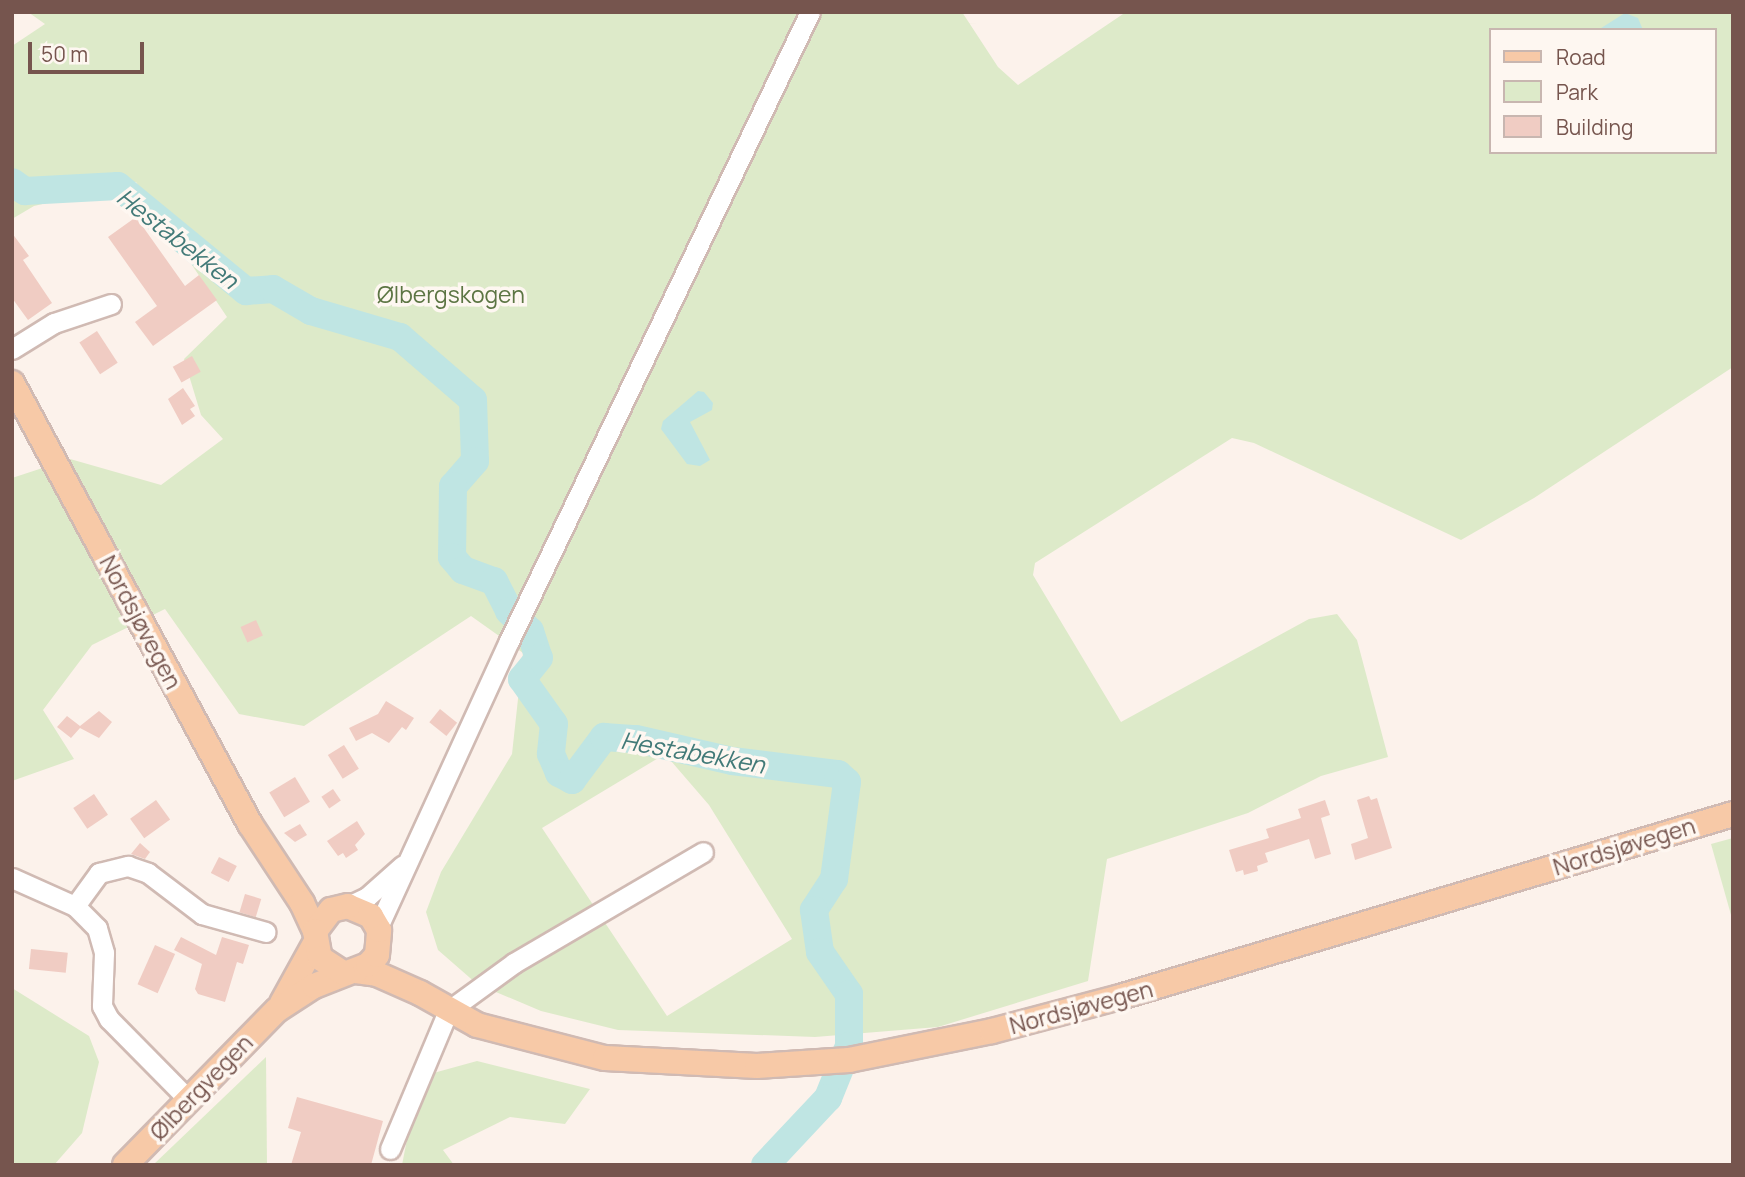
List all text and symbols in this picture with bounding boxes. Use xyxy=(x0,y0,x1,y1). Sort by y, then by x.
scale bar xyxy=(32,28,147,72)
legend xyxy=(1490,28,1717,154)
text: 50 m xyxy=(41,40,88,68)
text: Road xyxy=(1556,43,1606,71)
text: Park xyxy=(1556,78,1598,106)
text: Building xyxy=(1556,113,1633,141)
water label: Hestabekken xyxy=(112,182,244,294)
park label: Ølbergskogen xyxy=(377,280,525,308)
street label: Nordsjøvegen xyxy=(94,551,188,693)
water label: Hestabekken xyxy=(619,725,767,779)
street label: Nordsjøvegen xyxy=(1550,811,1698,881)
street label: Nordsjøvegen xyxy=(1006,975,1156,1039)
street label: Ølbergvegen xyxy=(144,1029,258,1145)

